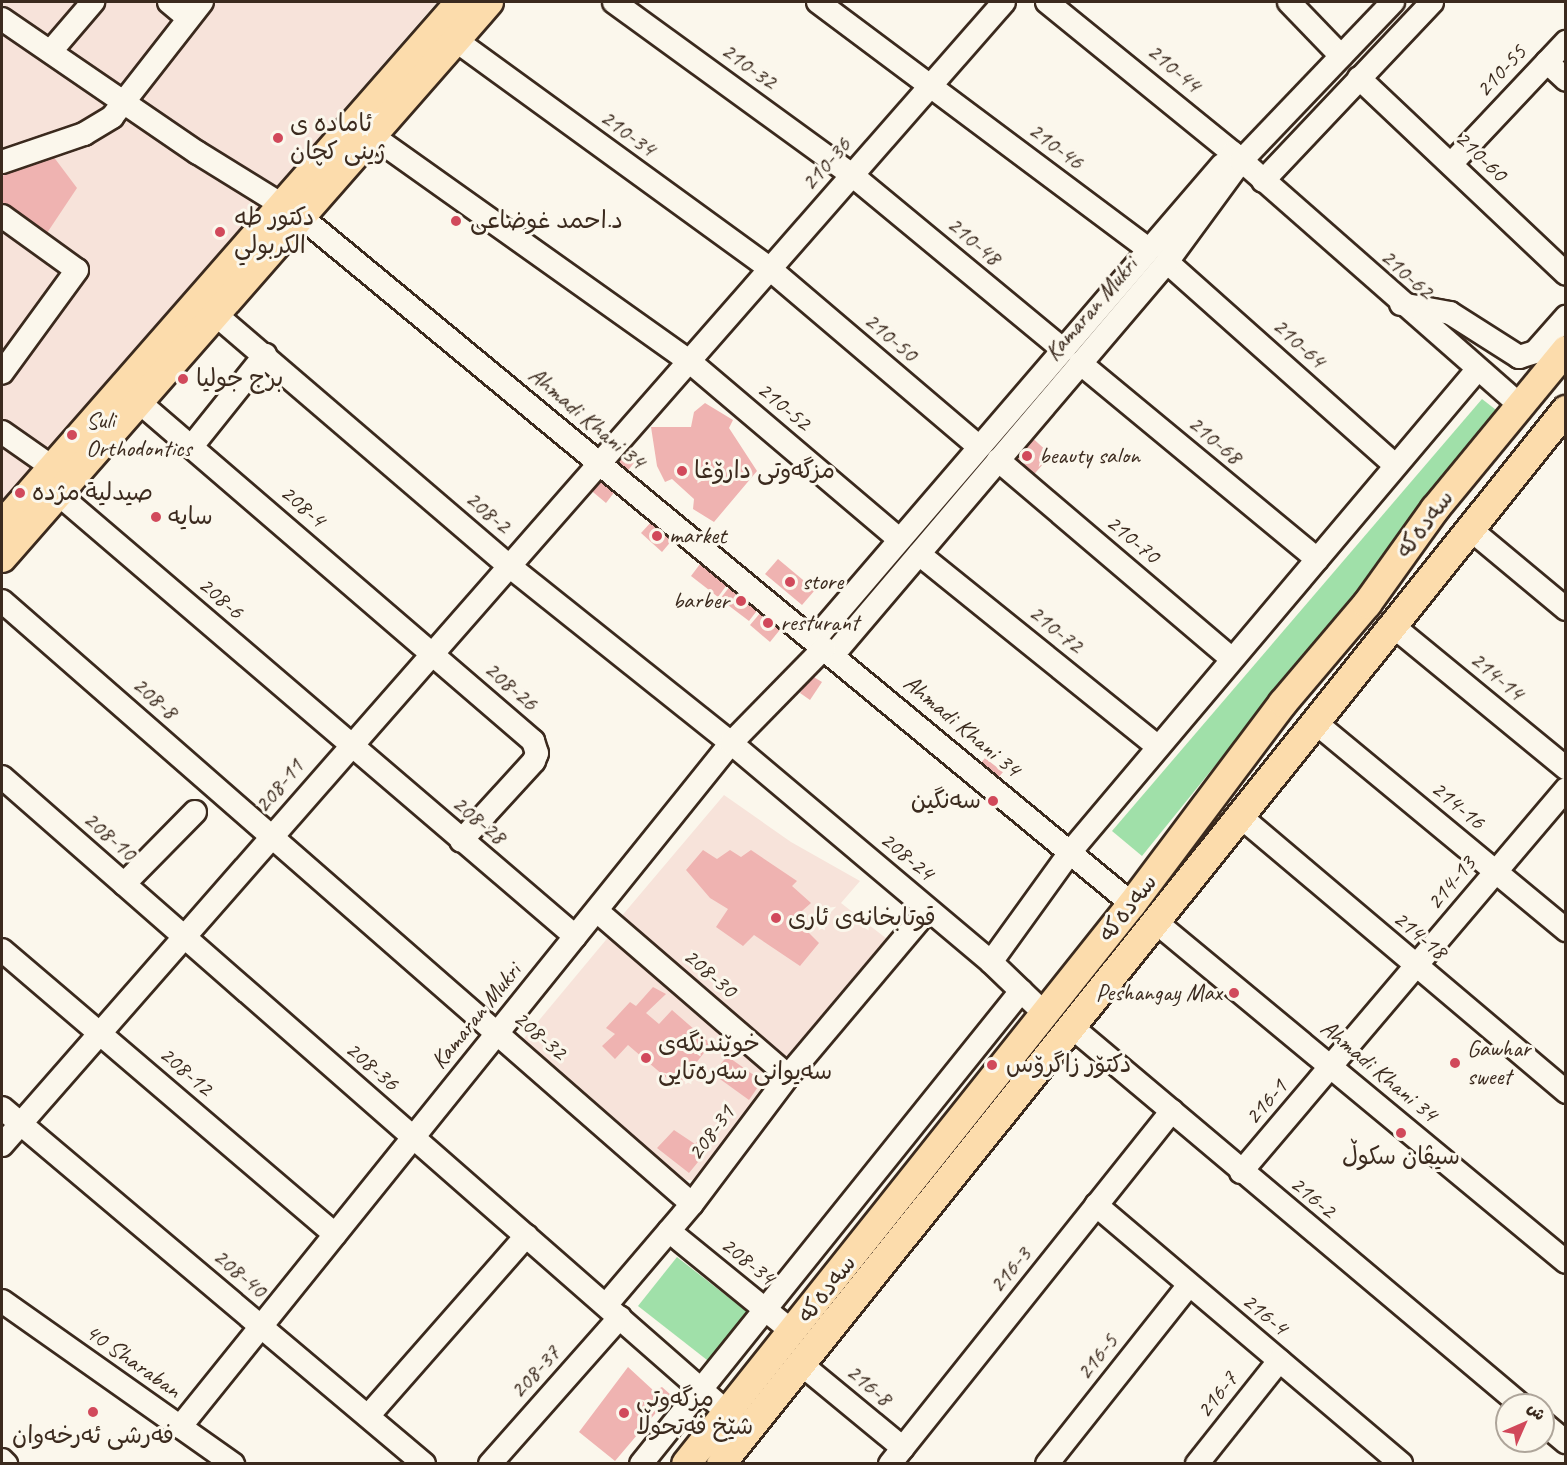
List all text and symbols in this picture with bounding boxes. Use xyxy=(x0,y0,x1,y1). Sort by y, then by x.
street label: 210-32 xyxy=(716,36,782,96)
street label: 210-44 xyxy=(1141,37,1207,99)
street label: 210-55 xyxy=(1469,39,1533,103)
street label: 210-34 xyxy=(595,103,661,163)
place label: ئاماده ى ژينى كچان xyxy=(290,110,385,166)
street label: 210-46 xyxy=(1023,116,1089,176)
street label: 210-60 xyxy=(1449,124,1513,188)
marker: ئاماده ى ژينى كچان xyxy=(271,131,285,145)
street label: 210-36 xyxy=(795,131,857,197)
place label: دكتور طه الكربولي xyxy=(234,204,314,260)
place label: د.احمد غوضاعی xyxy=(470,207,623,235)
street label: 210-48 xyxy=(941,210,1007,272)
marker: د.احمد غوضاعی xyxy=(447,212,465,230)
marker: دكتور طه الكربولي xyxy=(211,223,229,241)
street label: 210-62 xyxy=(1374,243,1440,305)
street label: Kamaran Mukri xyxy=(1038,251,1144,367)
street label: 210-50 xyxy=(858,306,924,368)
street label: 210-64 xyxy=(1266,312,1332,374)
street label: Ahmadi Khani 34 xyxy=(522,360,652,476)
place label: برج جوليا xyxy=(196,365,283,393)
marker: برج جوليا xyxy=(174,370,192,388)
street label: 210-52 xyxy=(751,375,817,437)
place label: Suli Orthodontics xyxy=(86,407,192,463)
street label: 210-68 xyxy=(1182,409,1248,471)
marker: Suli Orthodontics xyxy=(63,426,81,444)
place label: beauty salon xyxy=(1039,442,1140,470)
marker: beauty salon xyxy=(1020,449,1034,463)
place label: مزگەوتی دارۆغا xyxy=(694,457,835,485)
marker: مزگەوتی دارۆغا xyxy=(675,464,689,478)
street label: 208-4 xyxy=(274,478,332,534)
place label: صيدلية مژده xyxy=(32,479,153,507)
street label: 208-2 xyxy=(459,484,517,540)
street label: سەدەکە xyxy=(1390,484,1460,564)
marker: صيدلية مژده xyxy=(13,486,27,500)
place label: سایە xyxy=(168,503,213,531)
street label: 210-70 xyxy=(1100,508,1166,570)
marker: سایە xyxy=(149,510,163,524)
place label: market xyxy=(669,522,726,550)
marker: market xyxy=(650,529,664,543)
place label: store xyxy=(802,568,843,596)
street label: 208-6 xyxy=(192,570,250,626)
marker: store xyxy=(783,575,797,589)
place label: barber xyxy=(673,587,729,615)
marker: barber xyxy=(734,594,748,608)
street label: 210-72 xyxy=(1023,598,1089,660)
place label: resturant xyxy=(780,609,859,637)
marker: resturant xyxy=(761,616,775,630)
street label: 214-14 xyxy=(1464,645,1530,707)
street label: 208-26 xyxy=(478,655,544,717)
street label: Ahmadi Khani 34 xyxy=(897,668,1027,784)
street label: 208-8 xyxy=(126,670,184,726)
street label: 208-11 xyxy=(248,753,310,819)
street label: 214-16 xyxy=(1425,774,1491,836)
place label: سەنگین xyxy=(911,787,981,815)
street label: 208-28 xyxy=(446,789,512,851)
marker: سەنگین xyxy=(986,794,1000,808)
street label: 208-10 xyxy=(77,805,143,867)
street label: 208-24 xyxy=(874,825,940,887)
street label: 214-13 xyxy=(1420,850,1482,916)
street label: سەدەکە xyxy=(1093,868,1163,948)
place label: قوتابخانەی ئاری xyxy=(788,904,936,932)
street label: 214-18 xyxy=(1387,904,1453,966)
marker: قوتابخانەی ئاری xyxy=(769,911,783,925)
street label: 208-30 xyxy=(677,942,743,1004)
street label: Kamaran Mukri xyxy=(425,957,527,1075)
place label: Peshangay Max xyxy=(1096,979,1222,1007)
marker: Peshangay Max xyxy=(1227,986,1241,1000)
street label: 208-32 xyxy=(507,1004,573,1066)
street label: Ahmadi Khani 34 xyxy=(1314,1013,1444,1129)
place label: خوێندنگەی سەیوانی سەرەتایی xyxy=(658,1030,832,1086)
street label: 208-36 xyxy=(339,1035,405,1097)
place label: Gawhar sweet xyxy=(1467,1035,1531,1091)
street label: 208-12 xyxy=(153,1040,219,1102)
marker: خوێندنگەی سەیوانی سەرەتایی xyxy=(639,1051,653,1065)
place label: دکتۆر زاگرۆس xyxy=(1006,1051,1131,1079)
marker: دکتۆر زاگرۆس xyxy=(983,1056,1001,1074)
marker: Gawhar sweet xyxy=(1448,1056,1462,1070)
street label: 216-1 xyxy=(1238,1073,1294,1131)
street label: 208-31 xyxy=(681,1100,741,1166)
marker: سیڤان سکوڵ xyxy=(1394,1126,1408,1140)
place label: سیڤان سکوڵ xyxy=(1342,1143,1460,1171)
street label: 216-2 xyxy=(1284,1170,1342,1224)
street label: 208-34 xyxy=(715,1230,781,1292)
street label: 216-3 xyxy=(983,1241,1037,1299)
street label: 208-40 xyxy=(207,1242,273,1304)
street label: سەدەکە xyxy=(792,1249,862,1329)
street label: 216-4 xyxy=(1236,1287,1294,1341)
street label: 40 Sharaban xyxy=(79,1318,187,1404)
street label: 216-5 xyxy=(1070,1328,1124,1386)
street label: 208-37 xyxy=(504,1339,566,1405)
street label: 216-8 xyxy=(840,1358,898,1412)
street label: 216-7 xyxy=(1190,1366,1244,1424)
place label: مزگەوتی شێخ فەتحوڵا xyxy=(636,1385,753,1441)
north arrow xyxy=(1495,1393,1555,1453)
text: ش xyxy=(1523,1398,1550,1425)
marker: فەرشی ئەرخەوان xyxy=(86,1405,100,1419)
marker: مزگەوتی شێخ فەتحوڵا xyxy=(617,1406,631,1420)
place label: فەرشی ئەرخەوان xyxy=(12,1422,174,1450)

